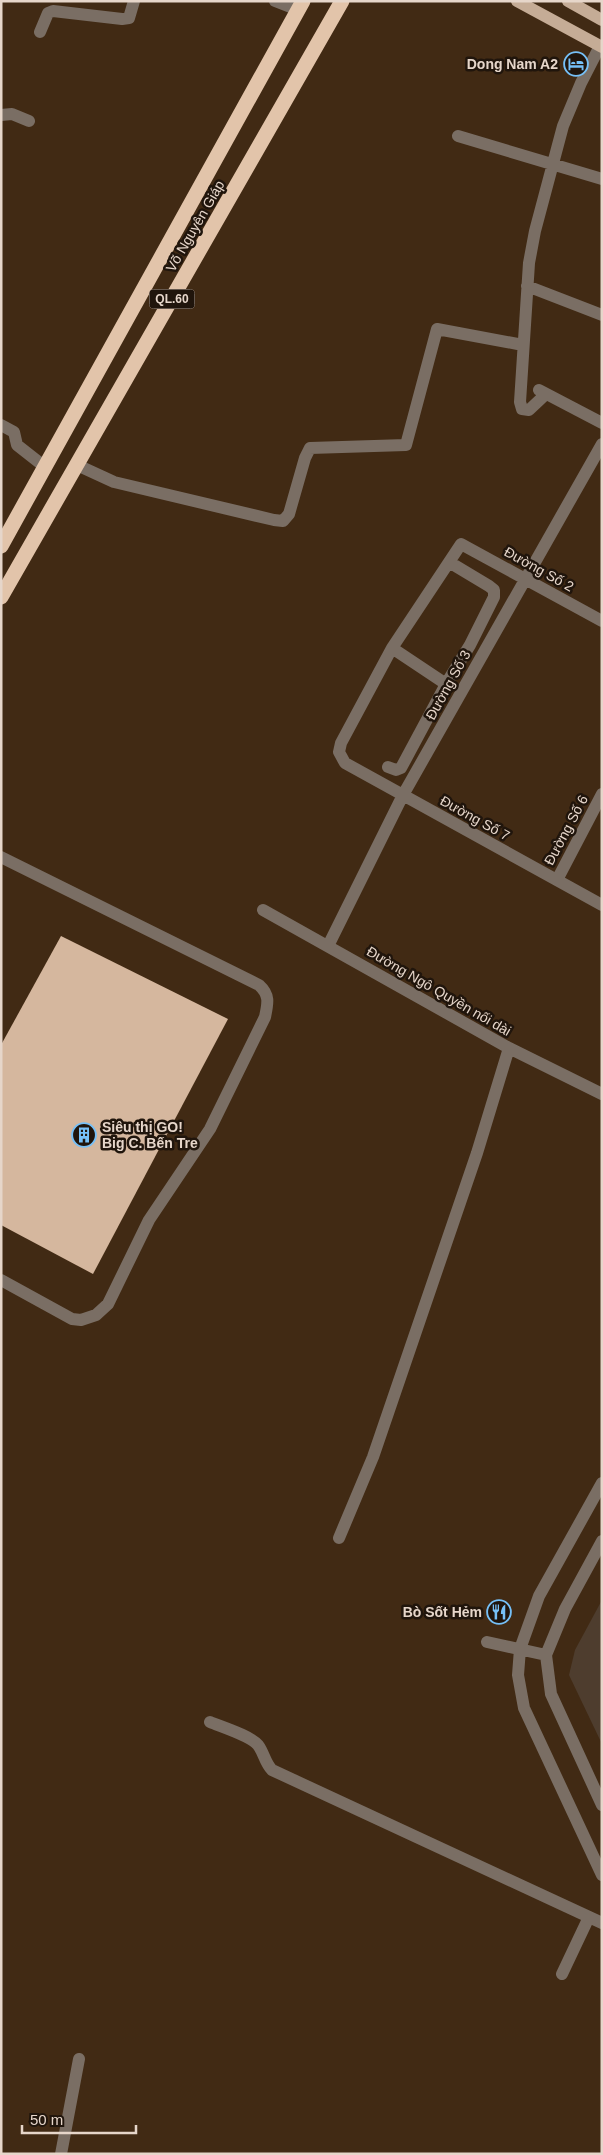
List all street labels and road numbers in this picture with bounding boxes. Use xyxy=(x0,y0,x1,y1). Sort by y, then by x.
street label: Võ Nguyên Giáp xyxy=(162,177,228,274)
road number: QL.60 xyxy=(150,290,194,308)
street label: Đường Số 2 xyxy=(501,543,577,595)
street label: Đường Số 3 xyxy=(422,647,474,723)
street label: Đường Số 7 xyxy=(437,792,513,844)
street label: Đường Số 6 xyxy=(541,792,591,868)
street label: Đường Ngô Quyền nối dài xyxy=(364,943,514,1039)

